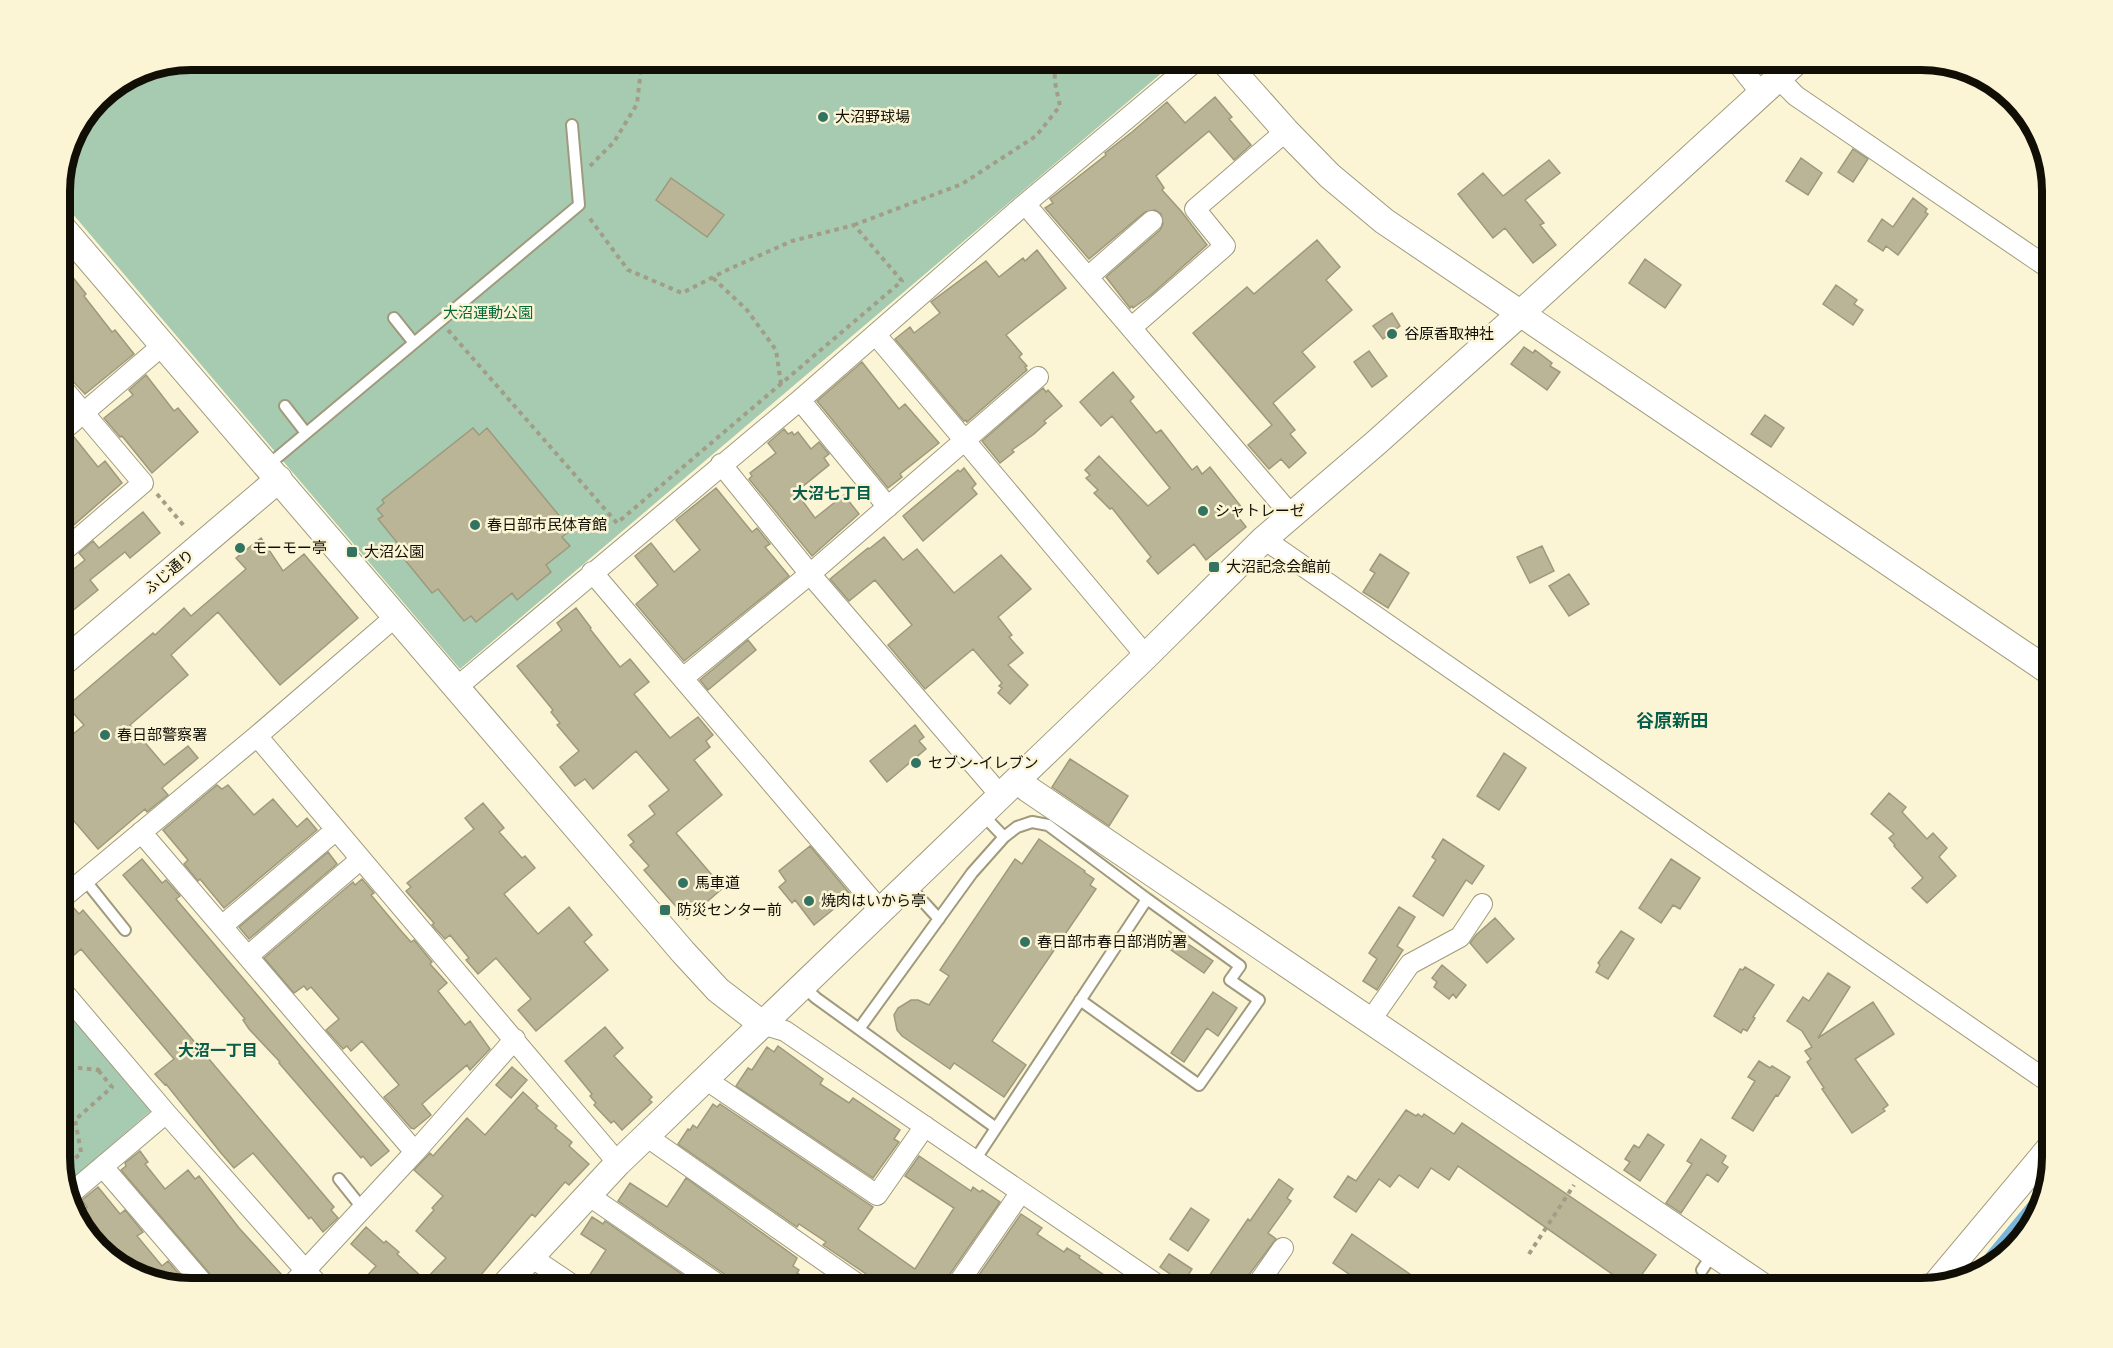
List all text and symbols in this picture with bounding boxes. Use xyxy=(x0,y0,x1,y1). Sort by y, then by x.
place label: 大沼野球場 xyxy=(835,108,910,126)
marker: 大沼野球場 xyxy=(816,110,830,124)
park label: 大沼運動公園 xyxy=(443,304,533,322)
place label: 谷原香取神社 xyxy=(1404,325,1494,343)
marker: 谷原香取神社 xyxy=(1385,327,1399,341)
district label: 大沼七丁目 xyxy=(792,484,872,503)
place label: シャトレーゼ xyxy=(1215,502,1305,520)
marker: シャトレーゼ xyxy=(1196,504,1210,518)
place label: 春日部市民体育館 xyxy=(487,516,607,534)
marker: 春日部市民体育館 xyxy=(468,518,482,532)
place label: モーモー亭 xyxy=(252,539,327,557)
marker: モーモー亭 xyxy=(233,541,247,555)
place label: 大沼公園 xyxy=(364,543,424,561)
marker: 大沼公園 xyxy=(345,545,359,559)
street label: ふじ通り xyxy=(140,546,198,598)
place label: 大沼記念会館前 xyxy=(1226,558,1331,576)
marker: 大沼記念会館前 xyxy=(1207,560,1221,574)
district label: 谷原新田 xyxy=(1636,710,1708,731)
place label: 春日部警察署 xyxy=(117,726,207,744)
marker: 春日部警察署 xyxy=(98,728,112,742)
place label: セブン-イレブン xyxy=(928,754,1038,772)
marker: セブン-イレブン xyxy=(909,756,923,770)
place label: 馬車道 xyxy=(695,874,740,892)
marker: 馬車道 xyxy=(676,876,690,890)
place label: 焼肉はいから亭 xyxy=(821,892,926,910)
marker: 焼肉はいから亭 xyxy=(802,894,816,908)
place label: 防災センター前 xyxy=(677,901,782,919)
marker: 防災センター前 xyxy=(658,903,672,917)
place label: 春日部市春日部消防署 xyxy=(1037,933,1187,951)
marker: 春日部市春日部消防署 xyxy=(1018,935,1032,949)
district label: 大沼一丁目 xyxy=(178,1041,258,1060)

